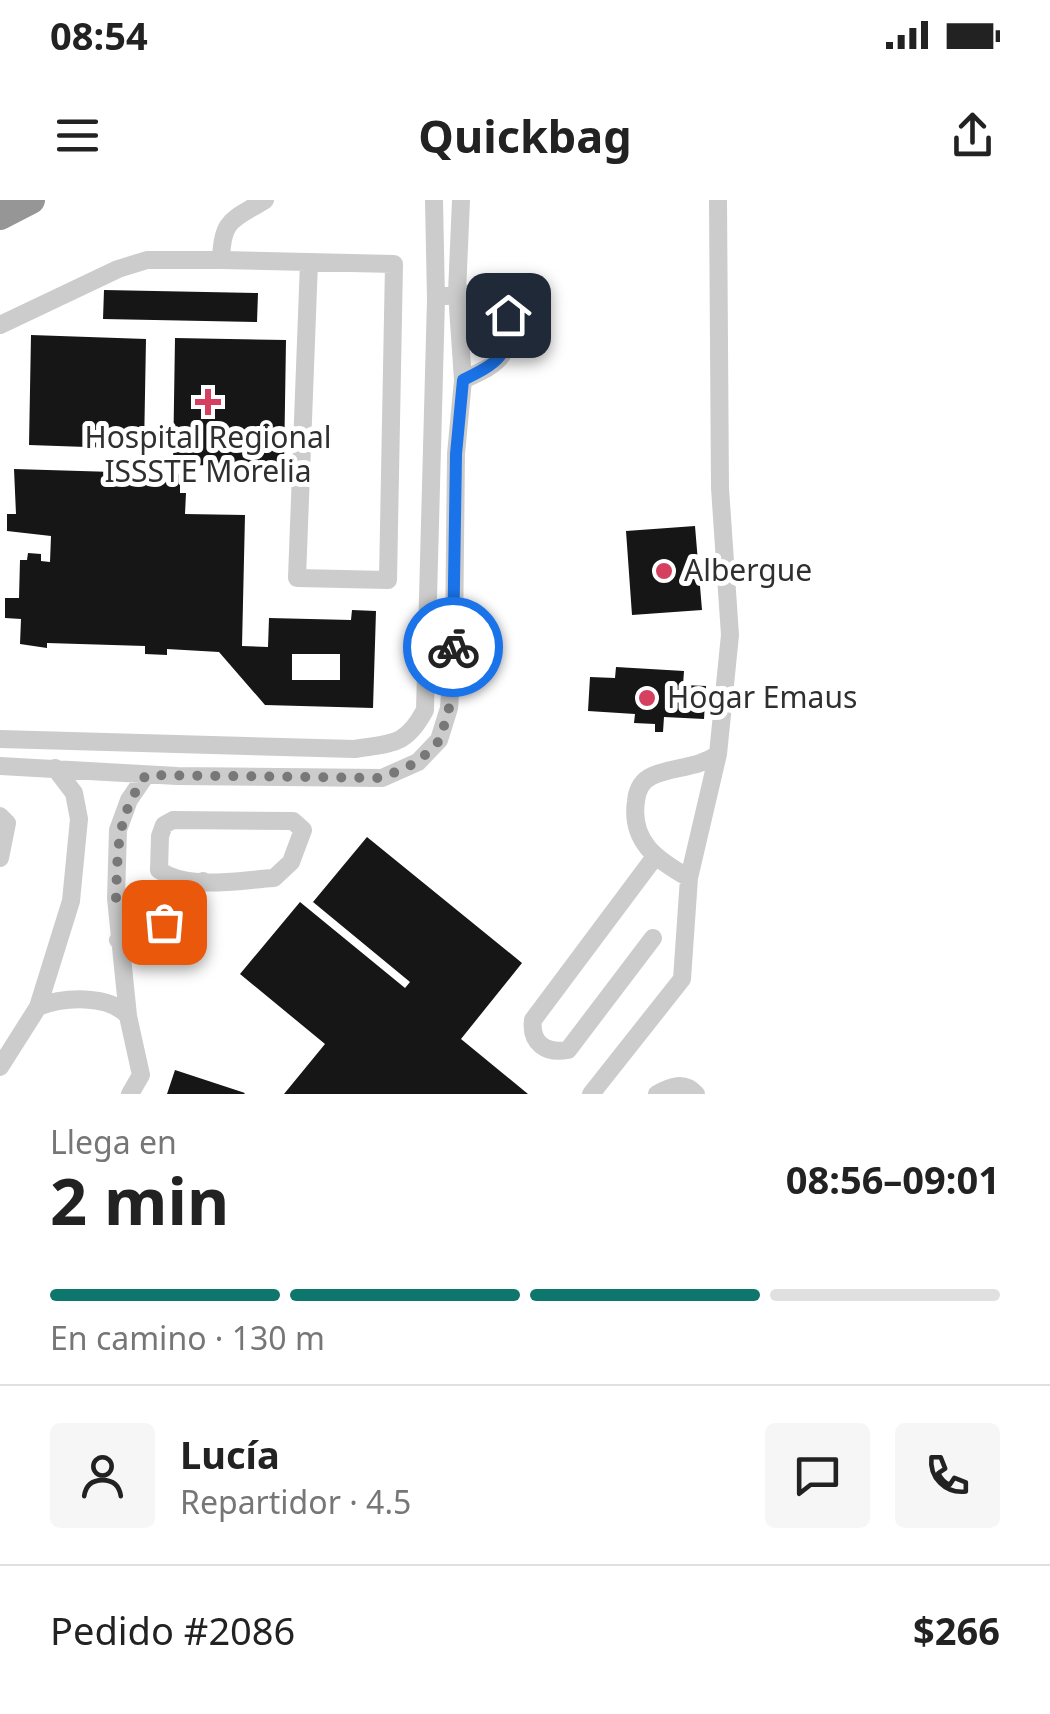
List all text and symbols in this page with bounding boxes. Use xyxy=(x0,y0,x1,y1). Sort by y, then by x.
text: 08:54 xyxy=(50,9,148,61)
text: Quickbag xyxy=(418,105,632,166)
icon: menu xyxy=(50,108,105,163)
icon: share xyxy=(945,108,1000,163)
pin xyxy=(466,273,551,358)
icon: home xyxy=(481,288,536,343)
marker: Hospital Regional ISSSTE Morelia xyxy=(195,389,221,415)
place label: Hospital Regional ISSSTE Morelia xyxy=(84,416,332,491)
place label: Albergue xyxy=(684,549,812,590)
marker: Albergue xyxy=(653,560,675,582)
courier xyxy=(403,597,503,697)
icon: bike xyxy=(426,620,481,675)
place label: Hogar Emaus xyxy=(667,676,857,717)
marker: Hogar Emaus xyxy=(636,687,658,709)
pin xyxy=(122,880,207,965)
icon: bag xyxy=(137,895,192,950)
text: Llega en xyxy=(50,1120,177,1163)
text: 08:56–09:01 xyxy=(786,1153,1000,1205)
text: 2 min xyxy=(50,1156,229,1244)
text: En camino · 130 m xyxy=(50,1316,325,1359)
button: person xyxy=(50,1423,155,1528)
button: chat xyxy=(765,1423,870,1528)
button: phone xyxy=(895,1423,1000,1528)
text: Lucía xyxy=(180,1428,280,1480)
text: Repartidor · 4.5 xyxy=(180,1480,411,1523)
text: Pedido #2086 xyxy=(50,1604,295,1656)
text: $266 xyxy=(913,1604,1000,1656)

